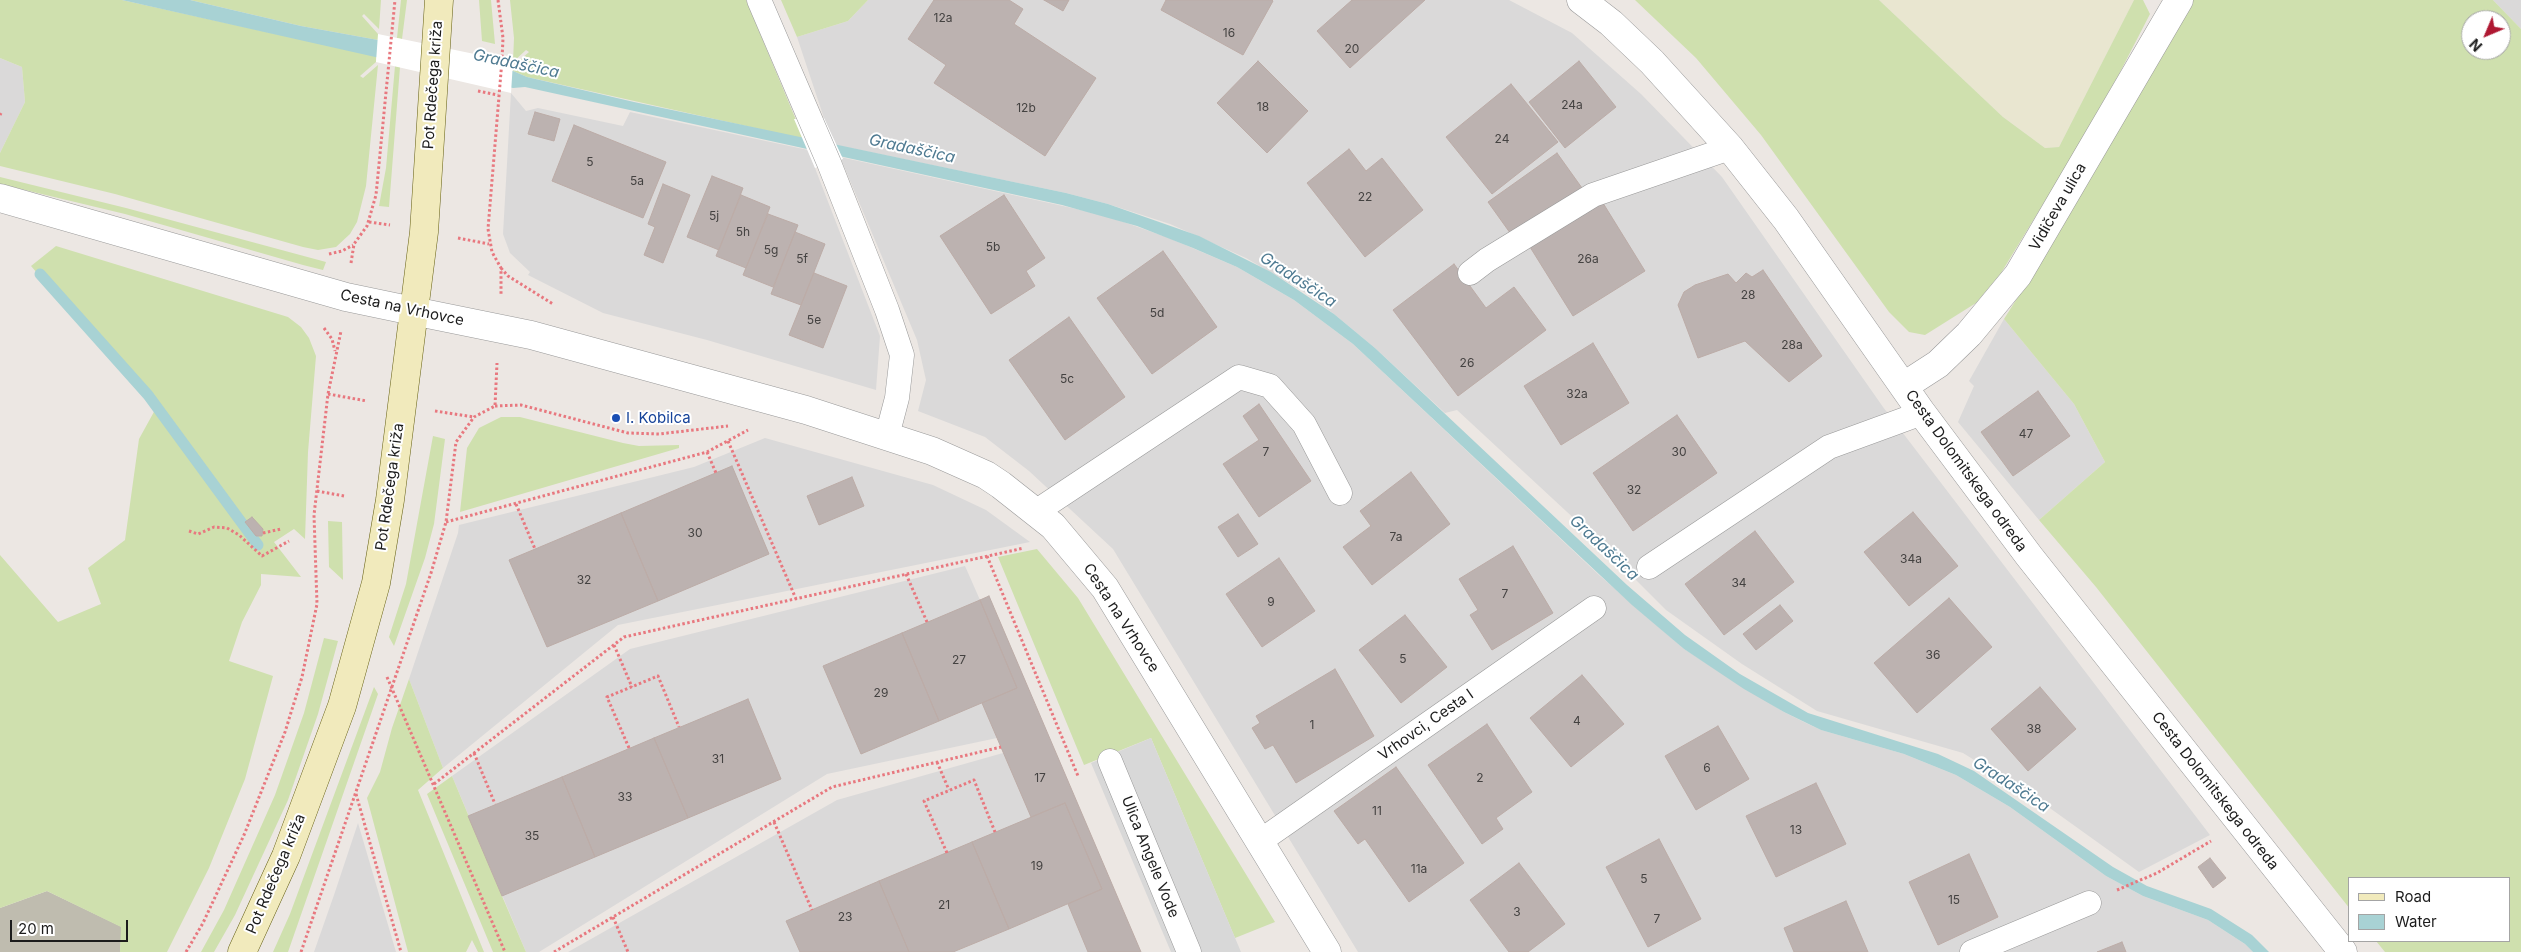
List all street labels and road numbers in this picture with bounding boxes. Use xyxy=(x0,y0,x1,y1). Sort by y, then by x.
street label: Pot Rdečega križa xyxy=(420,20,446,150)
street label: Vidičeva ulica xyxy=(2026,160,2090,254)
street label: Cesta na Vrhovce xyxy=(339,286,465,330)
street label: Cesta Dolomitskega odreda xyxy=(1901,387,2031,555)
street label: Pot Rdečega križa xyxy=(372,422,408,552)
street label: Cesta na Vrhovce xyxy=(1079,560,1163,676)
street label: Vrhovci, Cesta I xyxy=(1375,686,1477,764)
street label: Cesta Dolomitskega odreda xyxy=(2148,708,2282,874)
street label: Ulica Angele Vode xyxy=(1117,793,1183,921)
street label: Pot Rdečega križa xyxy=(243,811,309,937)

